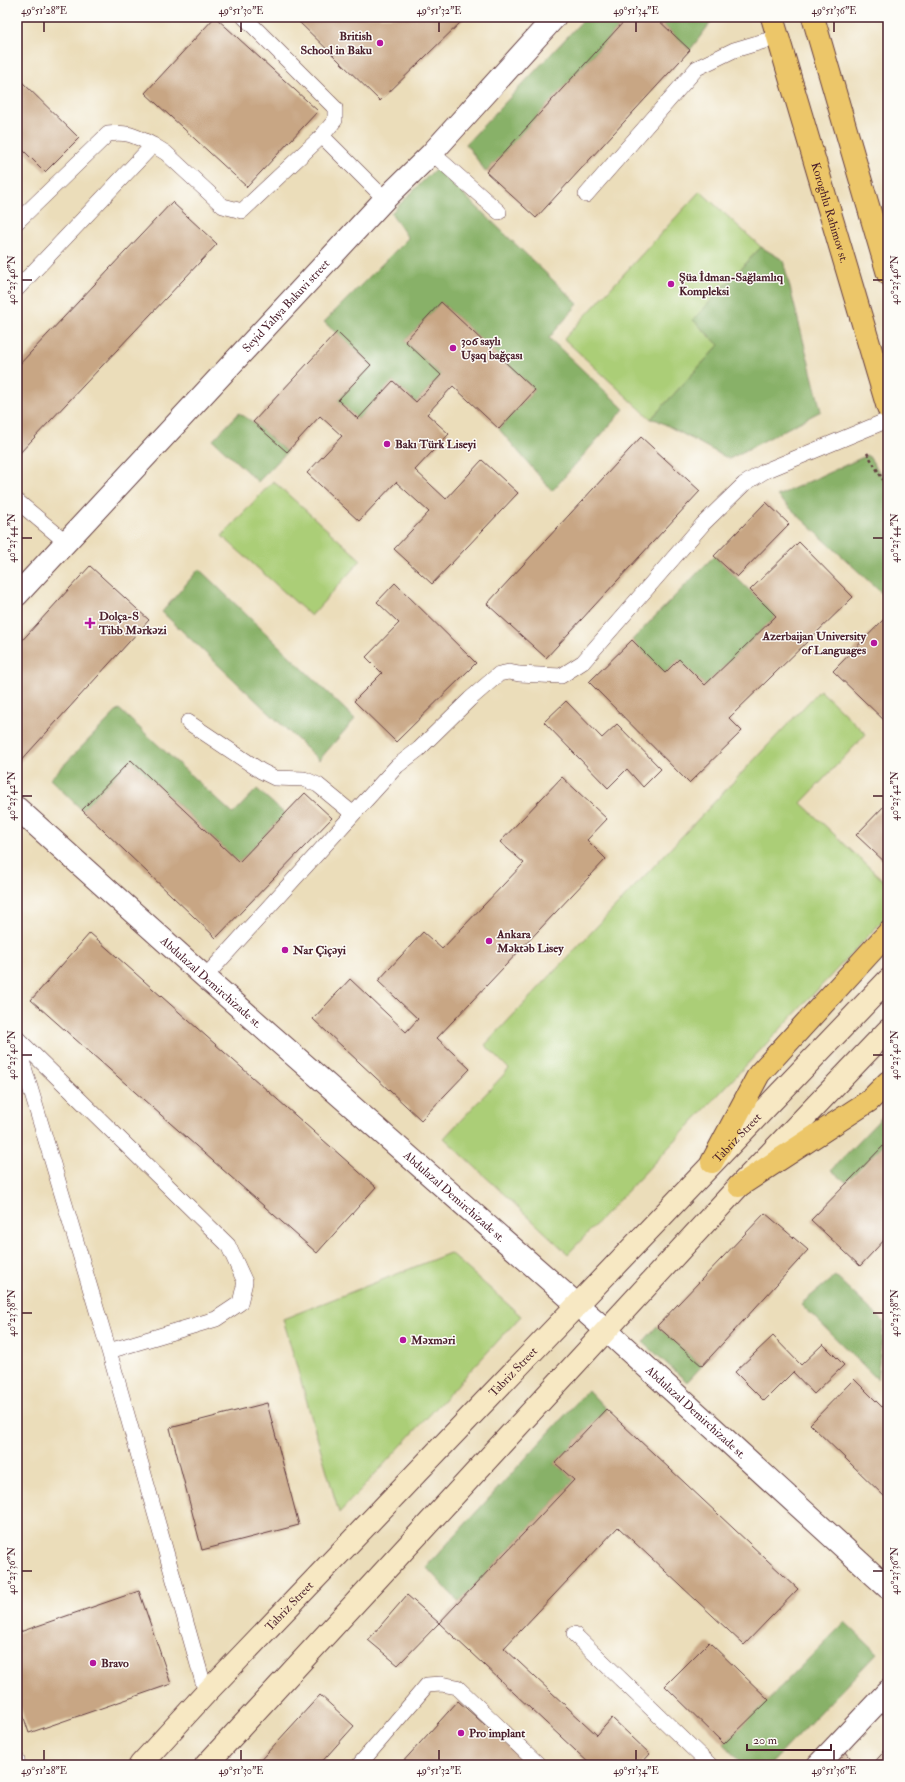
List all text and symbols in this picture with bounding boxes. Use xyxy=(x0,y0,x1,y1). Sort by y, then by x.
text: 49°51'28"E xyxy=(21,5,67,17)
text: 49°51'30"E xyxy=(218,5,264,17)
text: 49°51'32"E xyxy=(416,5,462,17)
text: 49°51'34"E xyxy=(613,5,659,17)
text: 49°51'36"E xyxy=(811,5,857,17)
place label: British School in Baku xyxy=(301,29,373,58)
marker: British School in Baku xyxy=(375,38,385,48)
street label: Koroghlu Rahimov st. xyxy=(808,161,852,265)
text: 40°23'46"N xyxy=(6,255,18,305)
text: 40°23'46"N xyxy=(889,255,901,305)
street label: Seyid Yahya Bakuvi street xyxy=(239,256,333,356)
place label: Şüa İdman-Sağlamlıq Kompleksi xyxy=(679,270,784,299)
marker: Şüa İdman-Sağlamlıq Kompleksi xyxy=(666,279,676,289)
place label: 306 saylı Uşaq bağçası xyxy=(461,334,524,363)
marker: 306 saylı Uşaq bağçası xyxy=(448,343,458,353)
place label: Bakı Türk Liseyi xyxy=(395,437,477,452)
marker: Bakı Türk Liseyi xyxy=(382,439,392,449)
text: 40°23'44"N xyxy=(6,513,18,563)
text: 40°23'44"N xyxy=(889,513,901,563)
place label: Dolça-S Tibb Mərkəzi xyxy=(98,609,167,638)
marker: Dolça-S Tibb Mərkəzi xyxy=(84,617,96,629)
place label: Azerbaijan University of Languages xyxy=(762,629,867,658)
marker: Azerbaijan University of Languages xyxy=(869,638,879,648)
text: 40°23'42"N xyxy=(6,771,18,821)
text: 40°23'42"N xyxy=(889,771,901,821)
place label: Ankara Məktəb Lisey xyxy=(496,927,564,956)
street label: Abdulazal Demirchizade st. xyxy=(156,933,265,1032)
marker: Ankara Məktəb Lisey xyxy=(484,936,494,946)
place label: Nar Çiçəyi xyxy=(292,943,347,958)
marker: Nar Çiçəyi xyxy=(280,945,290,955)
text: 40°23'40"N xyxy=(6,1030,18,1080)
text: 40°23'40"N xyxy=(889,1030,901,1080)
street label: Tabriz Street xyxy=(710,1110,765,1166)
street label: Abdulazal Demirchizade st. xyxy=(399,1147,508,1246)
text: 40°23'38"N xyxy=(6,1289,18,1337)
text: 40°23'38"N xyxy=(889,1289,901,1337)
place label: Məxməri xyxy=(410,1333,456,1348)
marker: Məxməri xyxy=(398,1335,408,1345)
street label: Tabriz Street xyxy=(486,1344,541,1400)
street label: Abdulazal Demirchizade st. xyxy=(642,1362,749,1462)
text: 40°23'36"N xyxy=(6,1547,18,1595)
text: 40°23'36"N xyxy=(889,1547,901,1595)
street label: Tabriz Street xyxy=(262,1578,317,1634)
place label: Bravo xyxy=(101,1656,129,1671)
marker: Bravo xyxy=(88,1658,98,1668)
place label: Pro implant xyxy=(469,1726,525,1741)
scale bar xyxy=(747,1726,831,1752)
marker: Pro implant xyxy=(456,1728,466,1738)
text: 20 m xyxy=(753,1733,778,1748)
text: 49°51'28"E xyxy=(21,1765,67,1777)
text: 49°51'30"E xyxy=(218,1765,264,1777)
text: 49°51'32"E xyxy=(416,1765,462,1777)
text: 49°51'34"E xyxy=(613,1765,659,1777)
text: 49°51'36"E xyxy=(811,1765,857,1777)

